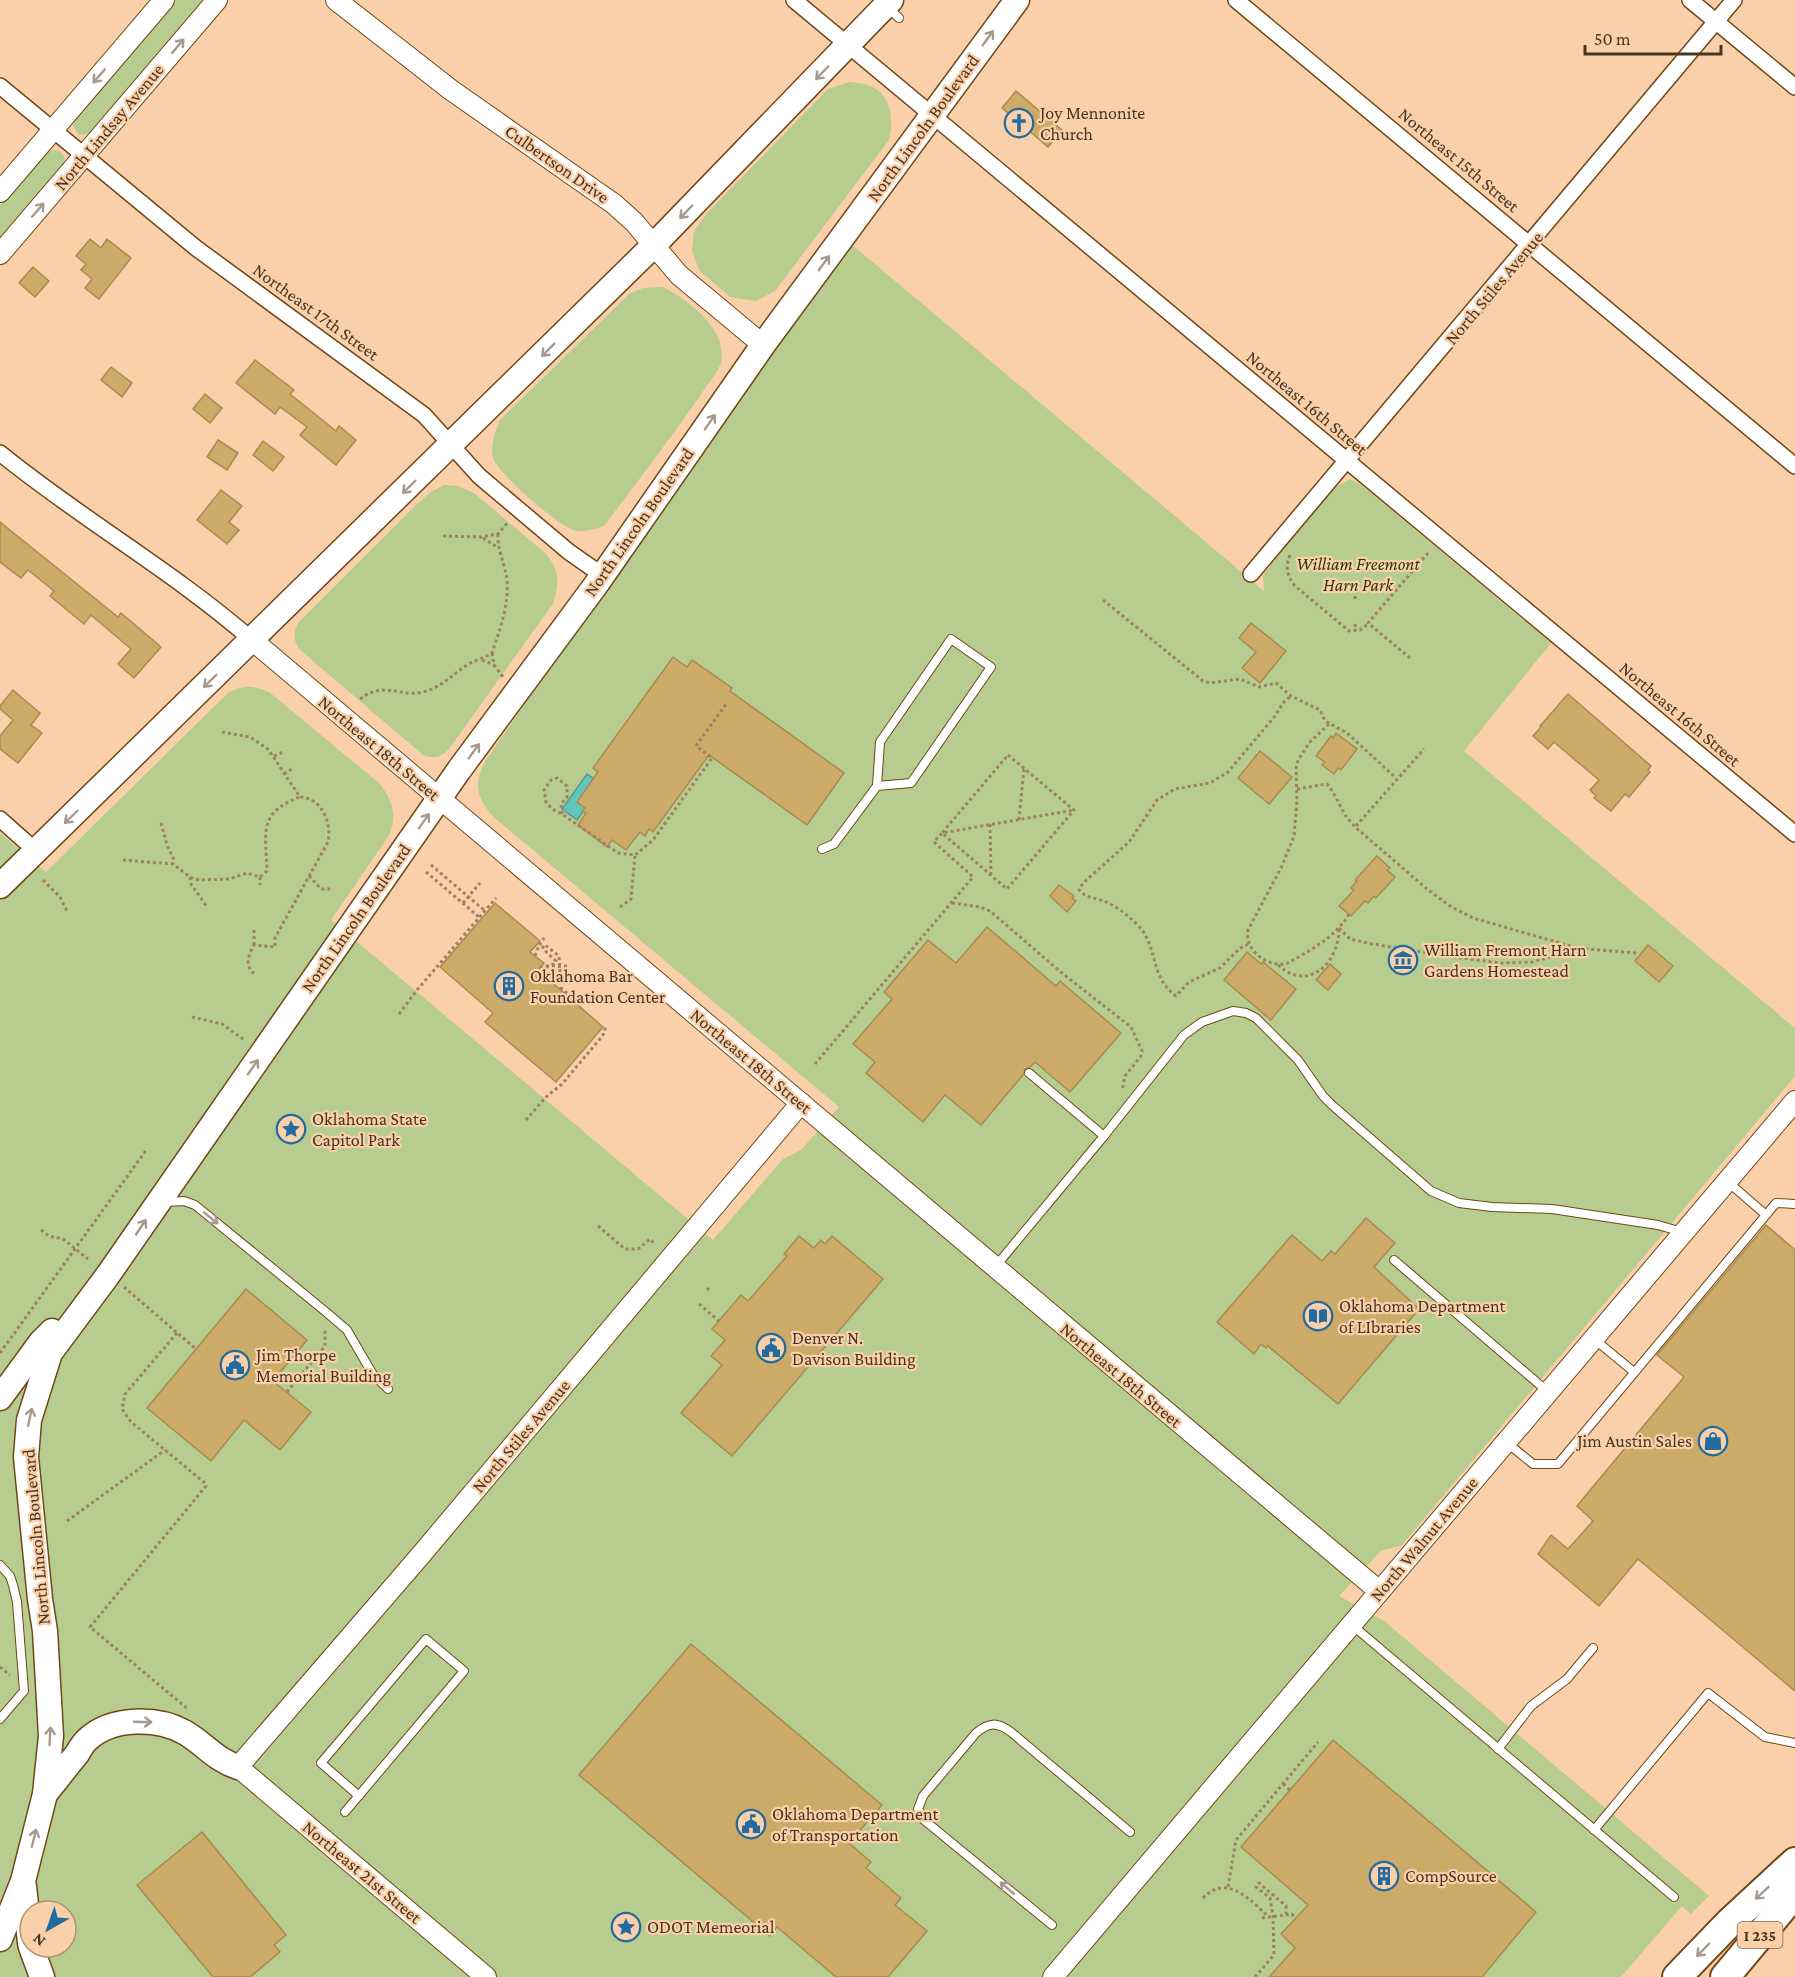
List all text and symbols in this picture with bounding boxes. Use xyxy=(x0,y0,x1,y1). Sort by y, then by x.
scale bar xyxy=(1585,18,1722,56)
text: 50 m xyxy=(1594,29,1631,49)
one-way arrow xyxy=(982,31,995,47)
one-way arrow xyxy=(172,38,185,54)
street label: North Lincoln Boulevard xyxy=(863,50,983,205)
street label: North Lindsay Avenue xyxy=(50,60,168,194)
one-way arrow xyxy=(815,65,830,80)
one-way arrow xyxy=(92,68,106,83)
place label: Joy Mennonite Church xyxy=(1038,103,1145,144)
street label: Northeast 15th Street xyxy=(1395,104,1524,217)
church icon: Joy Mennonite Church xyxy=(1003,107,1035,139)
street label: Culbertson Drive xyxy=(501,121,613,207)
one-way arrow xyxy=(31,203,45,218)
one-way arrow xyxy=(679,205,693,220)
street label: North Stiles Avenue xyxy=(1441,227,1547,349)
one-way arrow xyxy=(817,256,830,272)
street label: Northeast 17th Street xyxy=(249,260,384,365)
one-way arrow xyxy=(540,343,555,357)
street label: Northeast 16th Street xyxy=(1243,347,1372,460)
one-way arrow xyxy=(704,414,716,430)
street label: North Lincoln Boulevard xyxy=(580,444,698,600)
one-way arrow xyxy=(401,479,416,494)
park label: William Freemont Harn Park xyxy=(1296,554,1420,595)
street label: Northeast 16th Street xyxy=(1616,658,1745,771)
one-way arrow xyxy=(202,674,217,688)
street label: Northeast 18th Street xyxy=(314,691,444,805)
one-way arrow xyxy=(467,743,480,759)
one-way arrow xyxy=(63,810,78,825)
one-way arrow xyxy=(418,813,430,829)
street label: North Lincoln Boulevard xyxy=(297,840,415,996)
place label: William Fremont Harn Gardens Homestead xyxy=(1424,940,1587,981)
museum icon: William Fremont Harn Gardens Homestead xyxy=(1387,944,1419,976)
place label: Oklahoma Bar Foundation Center xyxy=(530,966,666,1007)
building icon: Oklahoma Bar Foundation Center xyxy=(493,970,525,1002)
street label: Northeast 18th Street xyxy=(686,1004,816,1118)
one-way arrow xyxy=(246,1059,259,1075)
place label: Oklahoma State Capitol Park xyxy=(312,1109,427,1150)
place icon: Oklahoma State Capitol Park xyxy=(275,1113,307,1145)
one-way arrow xyxy=(202,1211,218,1224)
one-way arrow xyxy=(135,1219,147,1235)
place label: Oklahoma Department of LIbraries xyxy=(1339,1296,1507,1337)
library icon: Oklahoma Department of LIbraries xyxy=(1302,1300,1334,1332)
street label: Northeast 18th Street xyxy=(1056,1318,1186,1432)
place label: Denver N. Davison Building xyxy=(792,1328,916,1369)
public building icon: Denver N. Davison Building xyxy=(755,1332,787,1364)
place label: Jim Thorpe Memorial Building xyxy=(254,1345,391,1386)
public building icon: Jim Thorpe Memorial Building xyxy=(219,1349,251,1381)
street label: North Stiles Avenue xyxy=(468,1375,574,1497)
one-way arrow xyxy=(25,1407,36,1427)
shop icon: Jim Austin Sales xyxy=(1697,1425,1729,1457)
place label: Jim Austin Sales xyxy=(1575,1431,1692,1451)
street label: North Lincoln Boulevard xyxy=(18,1448,54,1626)
street label: North Walnut Avenue xyxy=(1366,1473,1482,1605)
one-way arrow xyxy=(133,1717,152,1728)
one-way arrow xyxy=(45,1726,56,1746)
place label: Oklahoma Department of Transportation xyxy=(772,1804,940,1845)
public building icon: Oklahoma Department of Transportation xyxy=(735,1808,767,1840)
street label: Northeast 21st Street xyxy=(299,1817,426,1928)
one-way arrow xyxy=(29,1828,41,1847)
building icon: CompSource xyxy=(1368,1860,1400,1892)
place label: CompSource xyxy=(1405,1866,1497,1886)
one-way arrow xyxy=(1000,1881,1015,1895)
one-way arrow xyxy=(1755,1886,1770,1900)
north arrow xyxy=(18,1899,78,1959)
place icon: ODOT Memeorial xyxy=(610,1911,642,1943)
place label: ODOT Memeorial xyxy=(647,1917,775,1937)
road number: I 235 xyxy=(1738,1922,1782,1948)
text: N xyxy=(29,1930,48,1950)
one-way arrow xyxy=(1696,1943,1710,1958)

